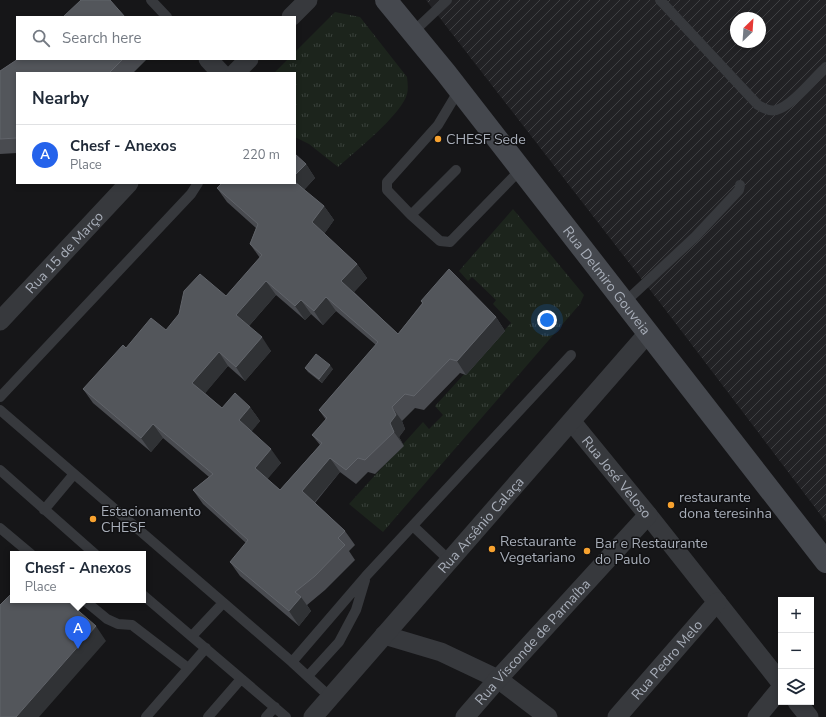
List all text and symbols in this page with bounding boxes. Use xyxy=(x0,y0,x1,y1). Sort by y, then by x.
north arrow xyxy=(730,12,766,48)
search box xyxy=(16,16,296,60)
icon: search xyxy=(30,27,52,49)
text: Search here xyxy=(62,28,142,48)
text: Nearby xyxy=(32,87,89,110)
place label: CHESF Sede xyxy=(446,130,526,149)
marker: CHESF Sede xyxy=(433,134,443,144)
text: Chesf - Anexos xyxy=(70,136,176,156)
text: A xyxy=(40,146,50,164)
text: 220 m xyxy=(242,146,280,164)
text: Place xyxy=(70,156,102,174)
street label: Rua 15 de Março xyxy=(21,207,108,298)
street label: Rua Delmiro Gouveia xyxy=(559,222,655,339)
your location xyxy=(537,310,557,330)
street label: Rua José Veloso xyxy=(578,432,656,522)
street label: Rua Arsênio Calaça xyxy=(433,473,528,577)
place label: restaurante dona teresinha xyxy=(679,488,772,523)
marker: restaurante dona teresinha xyxy=(666,500,676,510)
place label: Estacionamento CHESF xyxy=(101,502,201,537)
marker: Estacionamento CHESF xyxy=(88,514,98,524)
place label: Restaurante Vegetariano xyxy=(499,532,576,567)
place label: Bar e Restaurante do Paulo xyxy=(595,534,708,569)
marker: Restaurante Vegetariano xyxy=(487,544,497,554)
marker: Bar e Restaurante do Paulo xyxy=(582,546,592,556)
popup xyxy=(10,551,146,603)
text: Chesf - Anexos xyxy=(25,558,131,578)
street label: Rua Visconde de Parnaíba xyxy=(470,575,595,709)
text: Place xyxy=(25,578,57,596)
map controls xyxy=(778,597,814,705)
button: + xyxy=(778,597,814,633)
street label: Rua Pedro Melo xyxy=(627,615,707,704)
pin: A xyxy=(65,616,91,649)
button: − xyxy=(778,633,814,669)
button: layers xyxy=(778,669,814,705)

